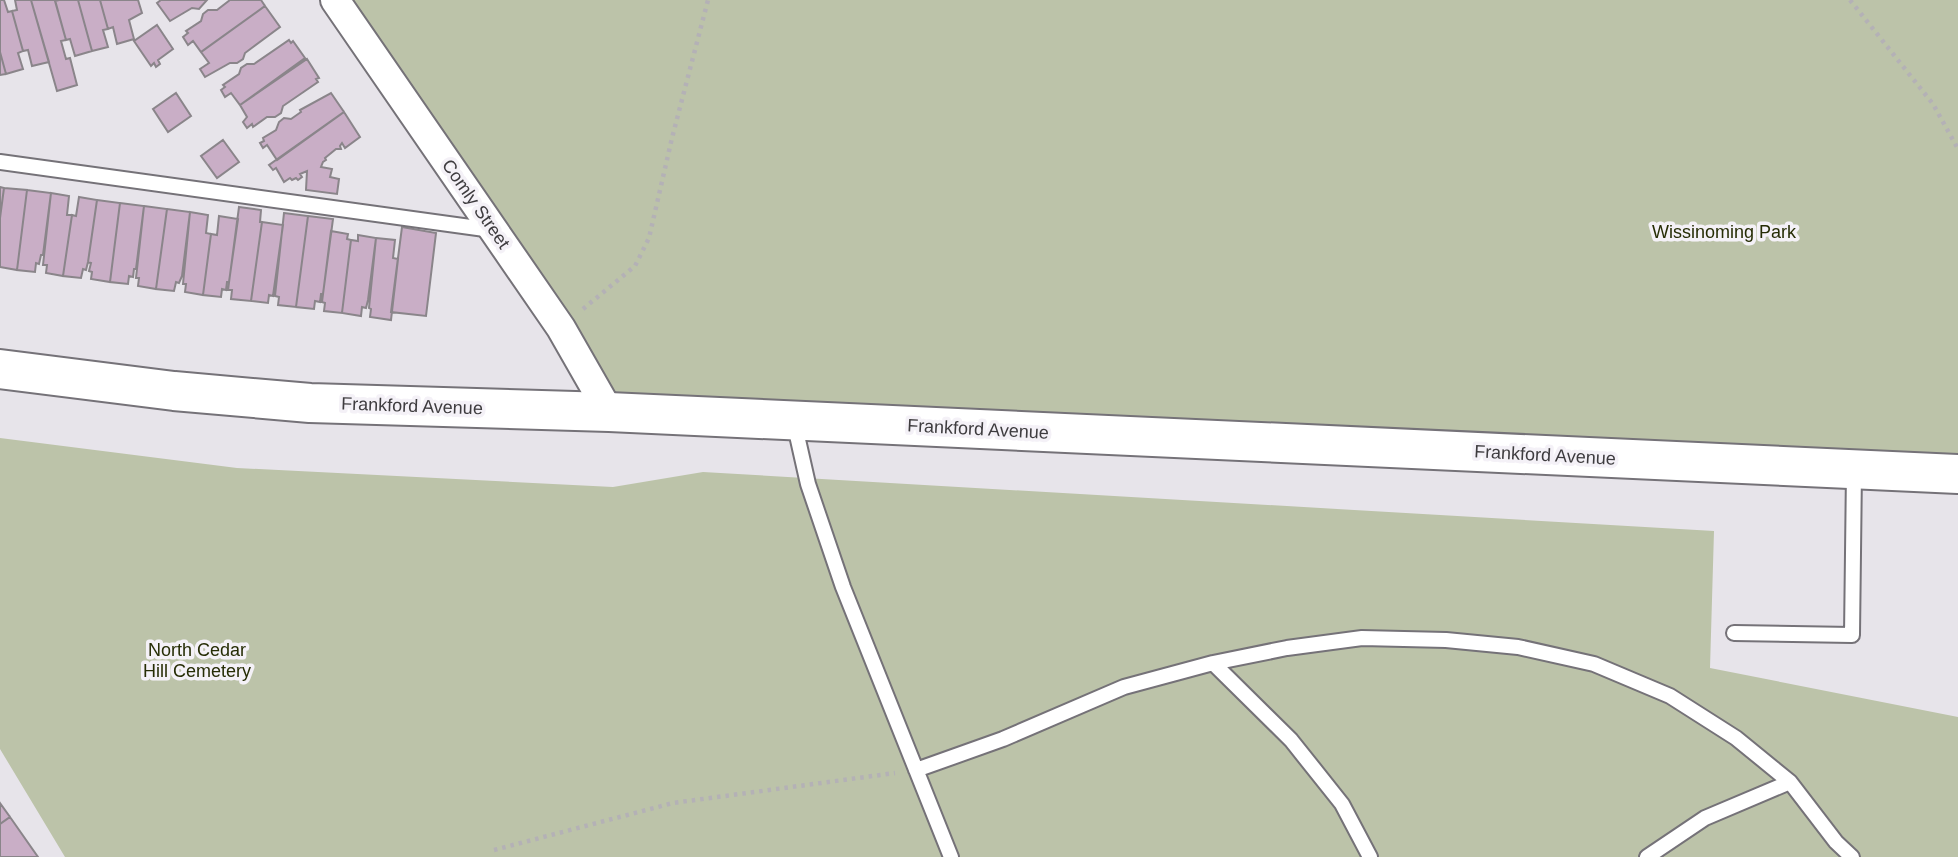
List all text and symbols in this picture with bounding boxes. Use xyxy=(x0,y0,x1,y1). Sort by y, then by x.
street label: Comly Street xyxy=(438,156,514,252)
park label: Wissinoming Park xyxy=(1652,222,1797,242)
street label: Frankford Avenue xyxy=(341,394,483,418)
street label: Frankford Avenue xyxy=(907,415,1049,443)
street label: Frankford Avenue xyxy=(1474,441,1616,469)
park label: North Cedar Hill Cemetery xyxy=(143,640,251,681)

